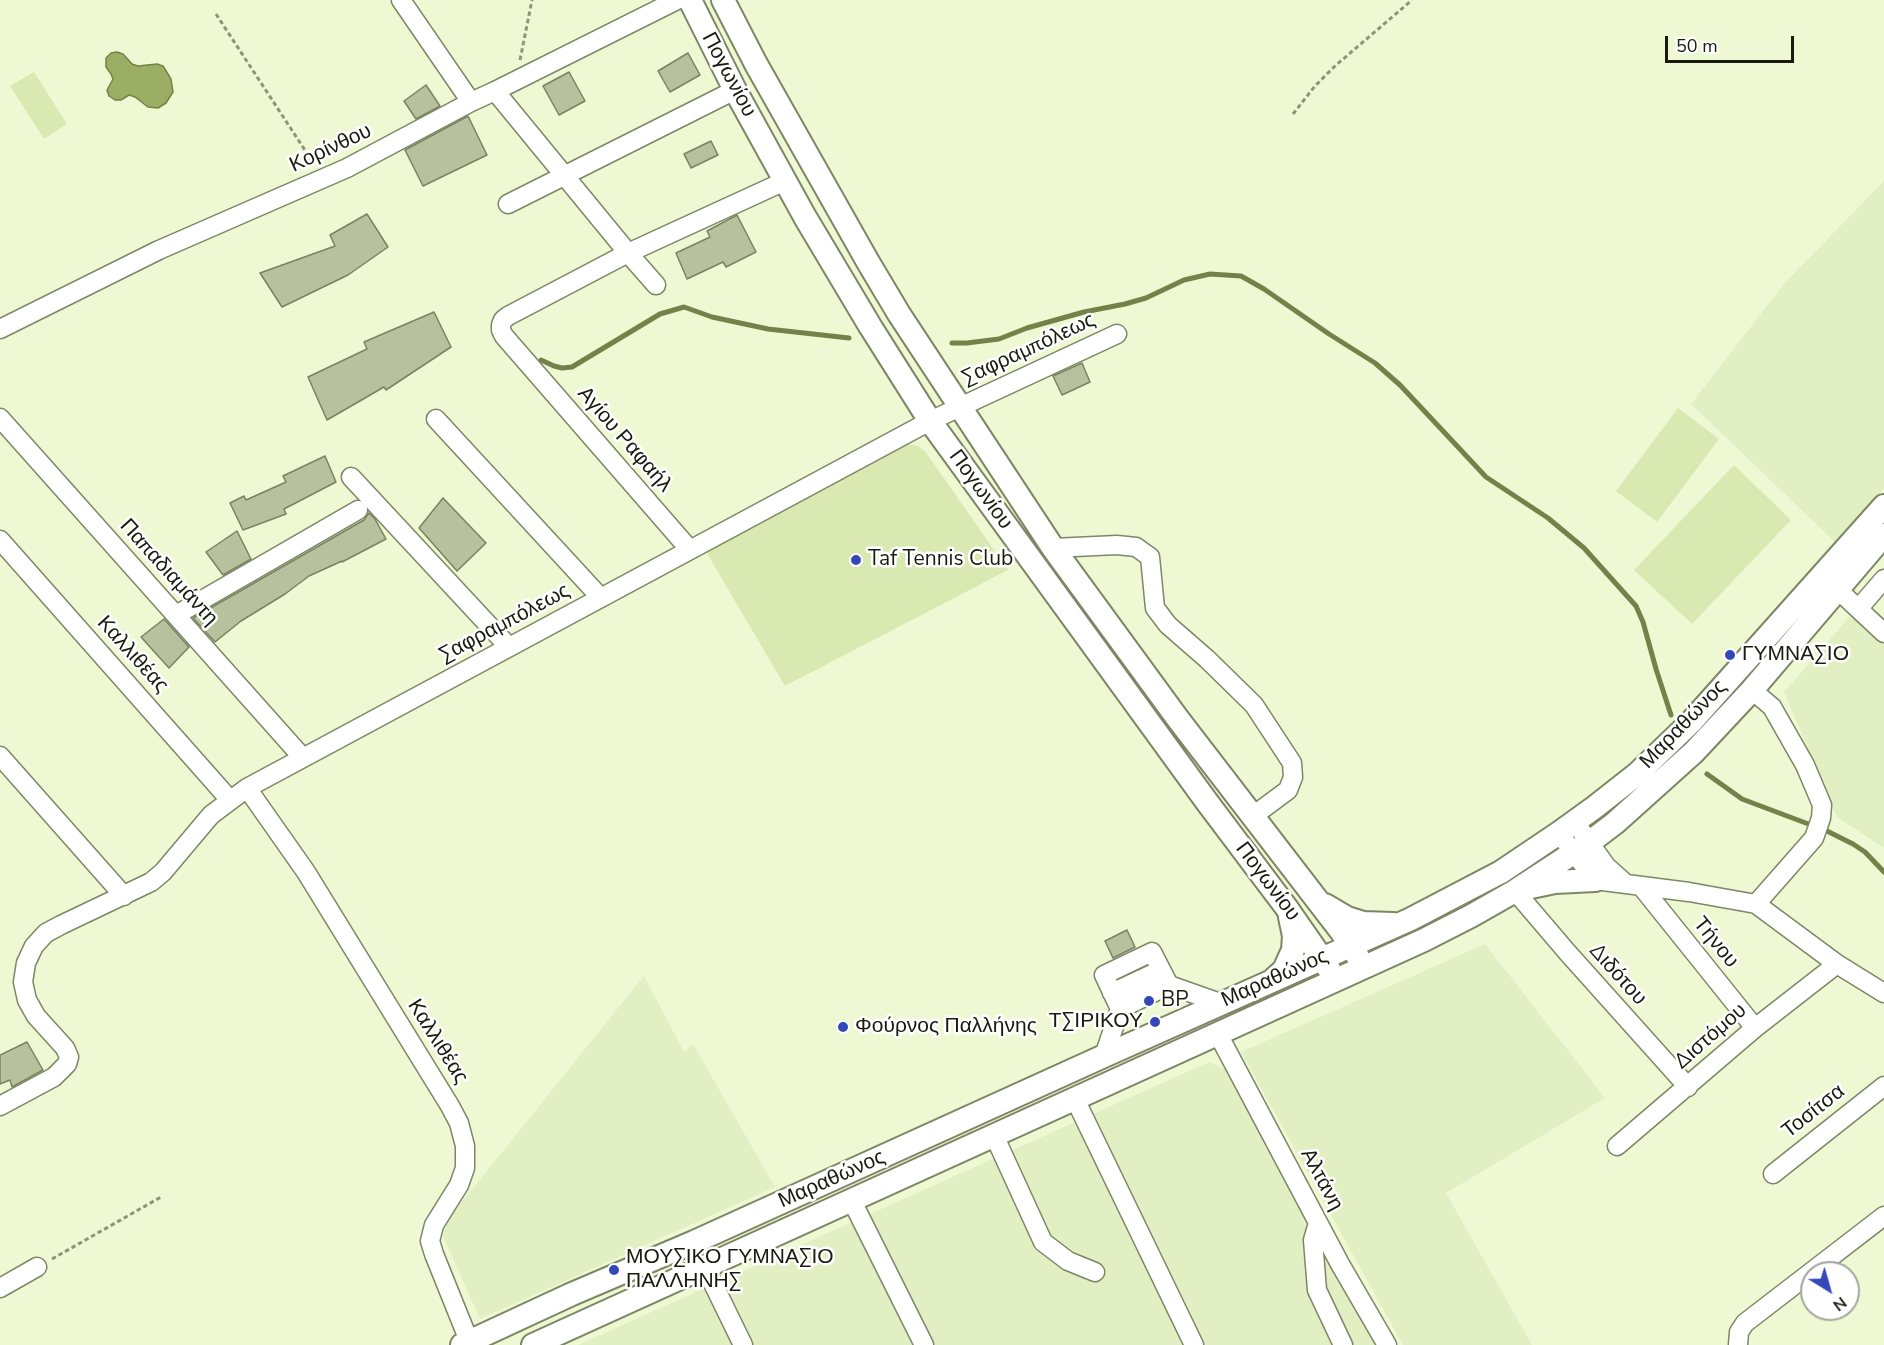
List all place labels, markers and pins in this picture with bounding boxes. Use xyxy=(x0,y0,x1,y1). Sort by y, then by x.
place label: Taf Tennis Club xyxy=(868,547,1013,573)
marker: Taf Tennis Club xyxy=(849,553,863,567)
place label: ΓΥΜΝΑΣΙΟ xyxy=(1742,642,1849,668)
marker: ΓΥΜΝΑΣΙΟ xyxy=(1723,648,1737,662)
place label: BP xyxy=(1161,988,1188,1014)
marker: BP xyxy=(1142,994,1156,1008)
place label: ΤΣΙΡΙΚΟΥ xyxy=(1049,1009,1143,1035)
place label: Φούρνος Παλλήνης xyxy=(855,1014,1037,1040)
marker: ΤΣΙΡΙΚΟΥ xyxy=(1148,1015,1162,1029)
marker: Φούρνος Παλλήνης xyxy=(836,1020,850,1034)
place label: ΜΟΥΣΙΚΟ ΓΥΜΝΑΣΙΟ ΠΑΛΛΗΝΗΣ xyxy=(626,1245,834,1295)
marker: ΜΟΥΣΙΚΟ ΓΥΜΝΑΣΙΟ ΠΑΛΛΗΝΗΣ xyxy=(607,1263,621,1277)

